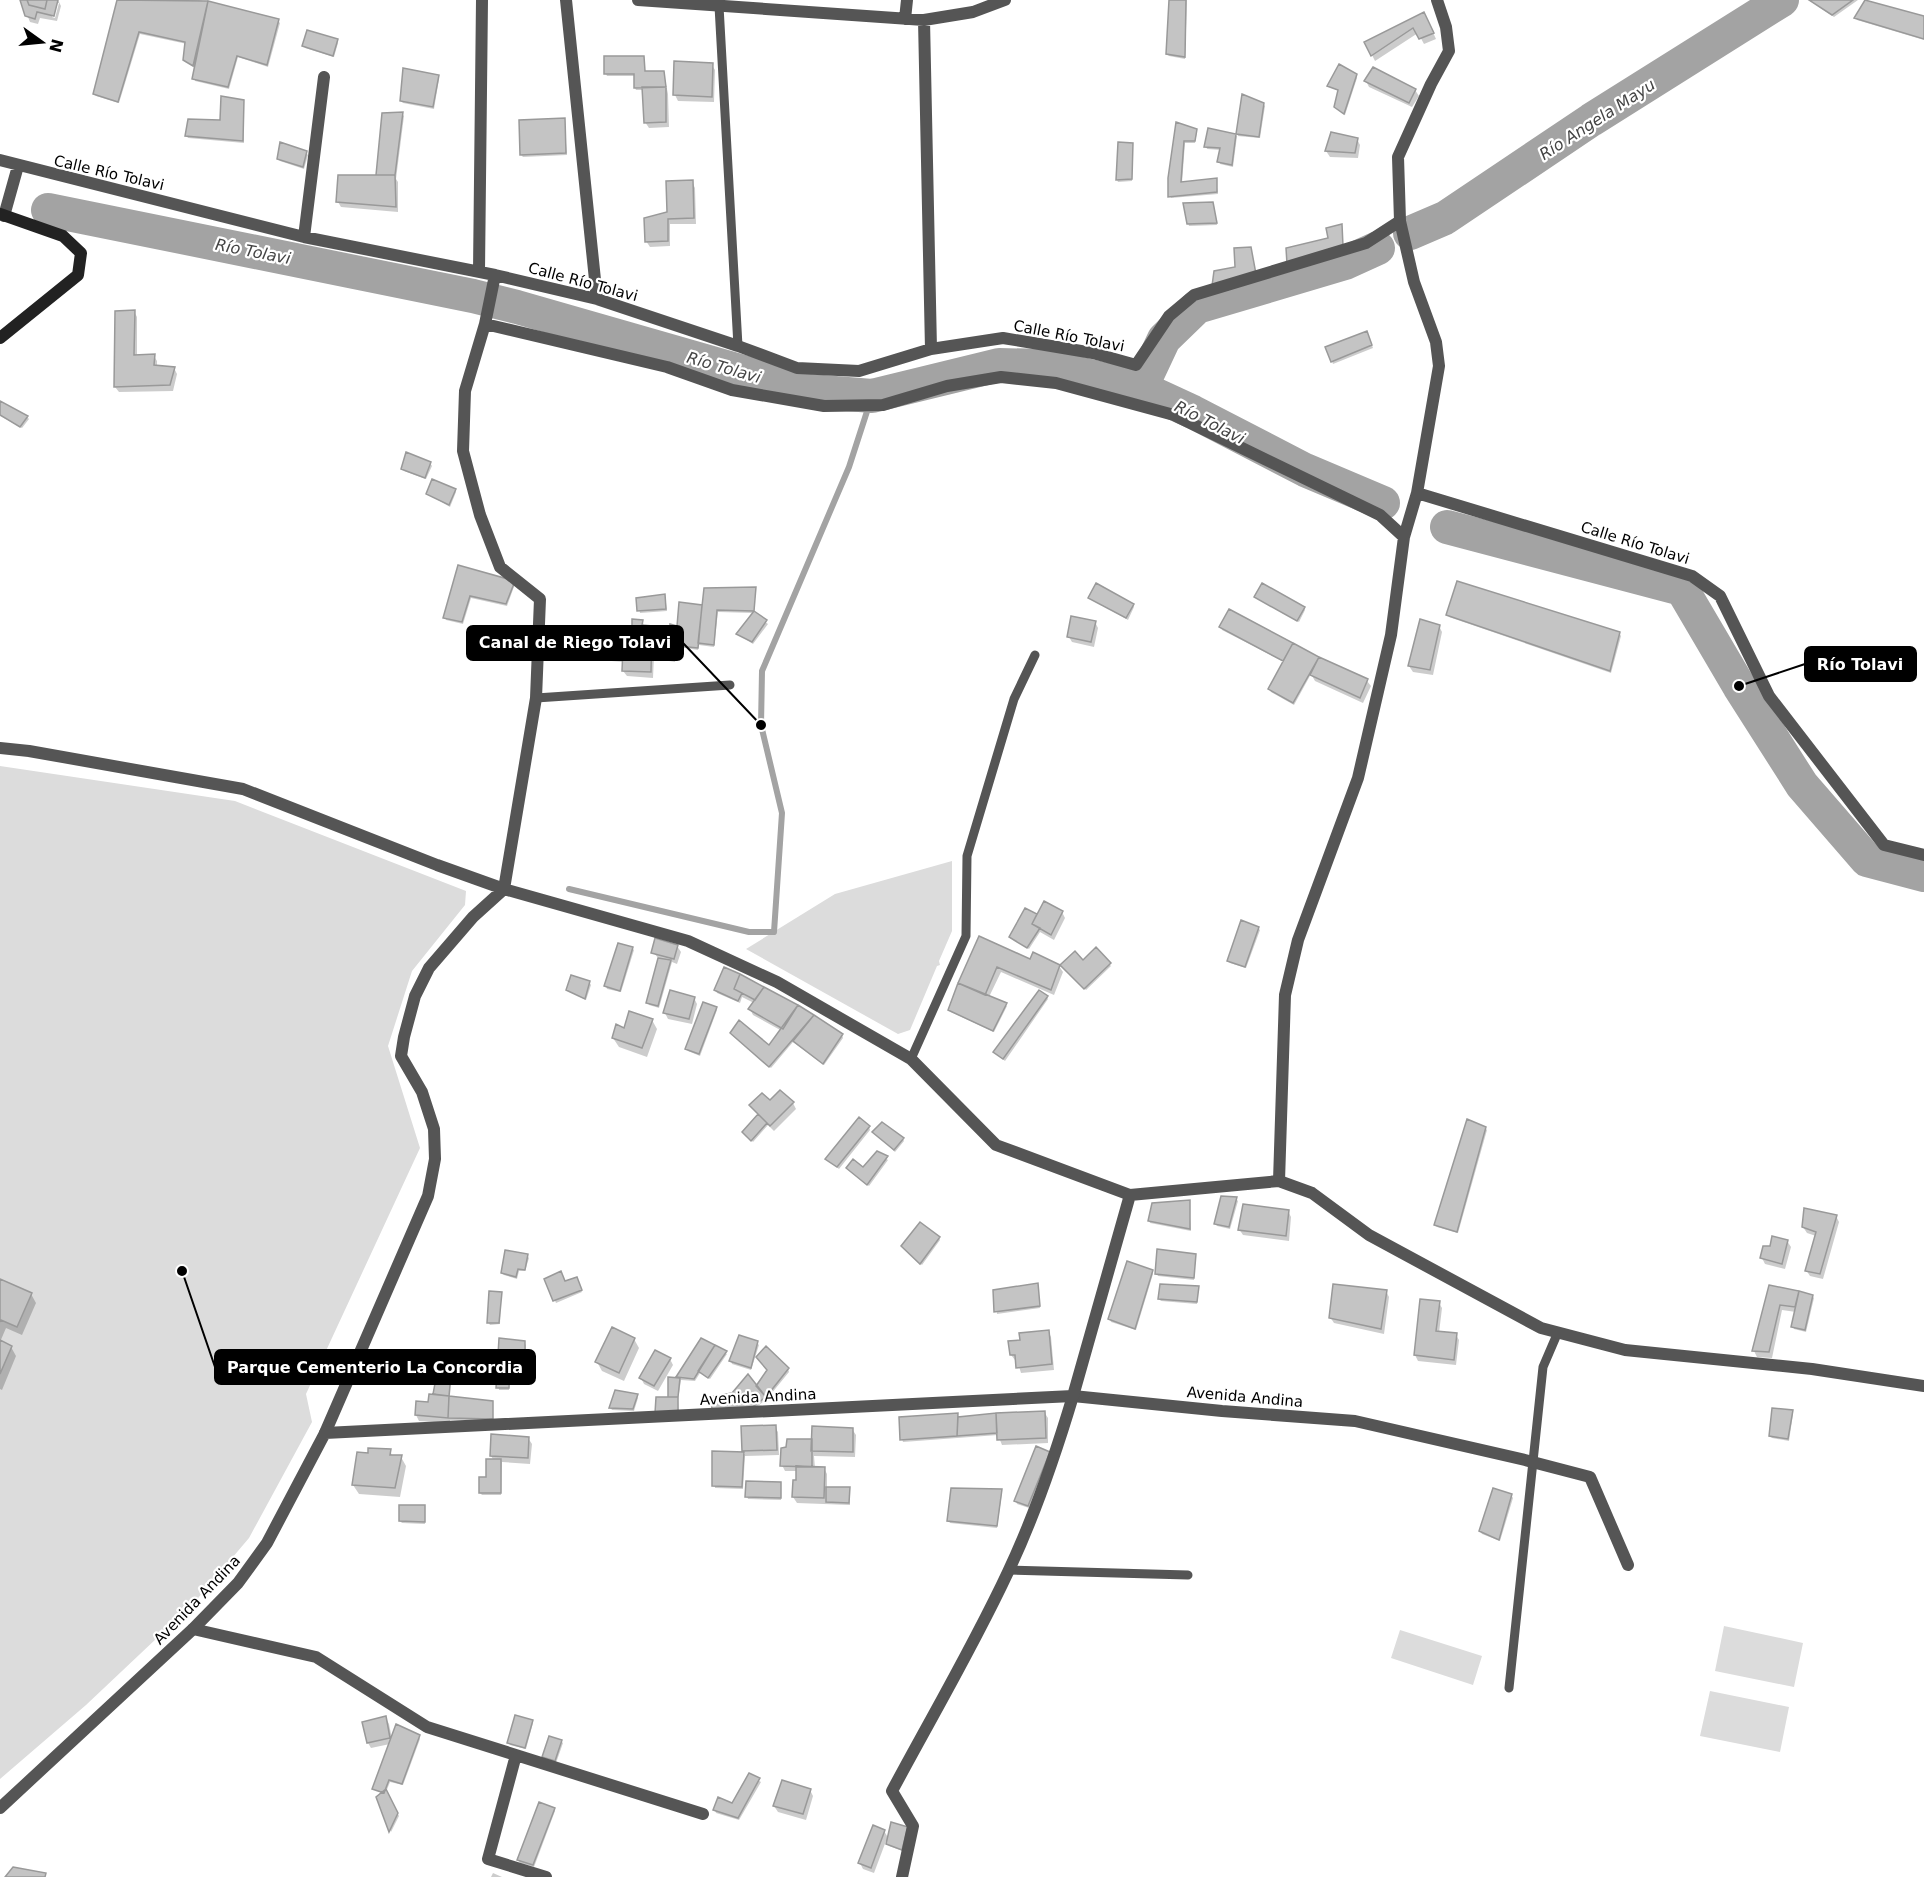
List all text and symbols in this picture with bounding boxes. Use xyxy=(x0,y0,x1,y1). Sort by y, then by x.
north arrow xyxy=(12,12,72,72)
text: N xyxy=(45,37,67,55)
water label: Río Angela Mayu xyxy=(1536,75,1659,164)
street label: Calle Río Tolavi xyxy=(52,152,166,194)
water label: Río Tolavi xyxy=(214,235,293,268)
street label: Calle Río Tolavi xyxy=(526,259,640,305)
street label: Calle Río Tolavi xyxy=(1012,316,1126,356)
water label: Río Tolavi xyxy=(685,348,764,387)
water label: Río Tolavi xyxy=(1172,397,1249,448)
street label: Calle Río Tolavi xyxy=(1578,518,1692,568)
callout: Canal de Riego Tolavi xyxy=(467,626,683,660)
text: Canal de Riego Tolavi xyxy=(479,633,671,652)
callout: Río Tolavi xyxy=(1805,647,1916,681)
text: Río Tolavi xyxy=(1817,655,1903,674)
callout: Parque Cementerio La Concordia xyxy=(215,1350,535,1384)
text: Parque Cementerio La Concordia xyxy=(227,1358,523,1377)
street label: Avenida Andina xyxy=(1186,1383,1304,1411)
street label: Avenida Andina xyxy=(699,1385,817,1409)
street label: Avenida Andina xyxy=(150,1552,244,1648)

